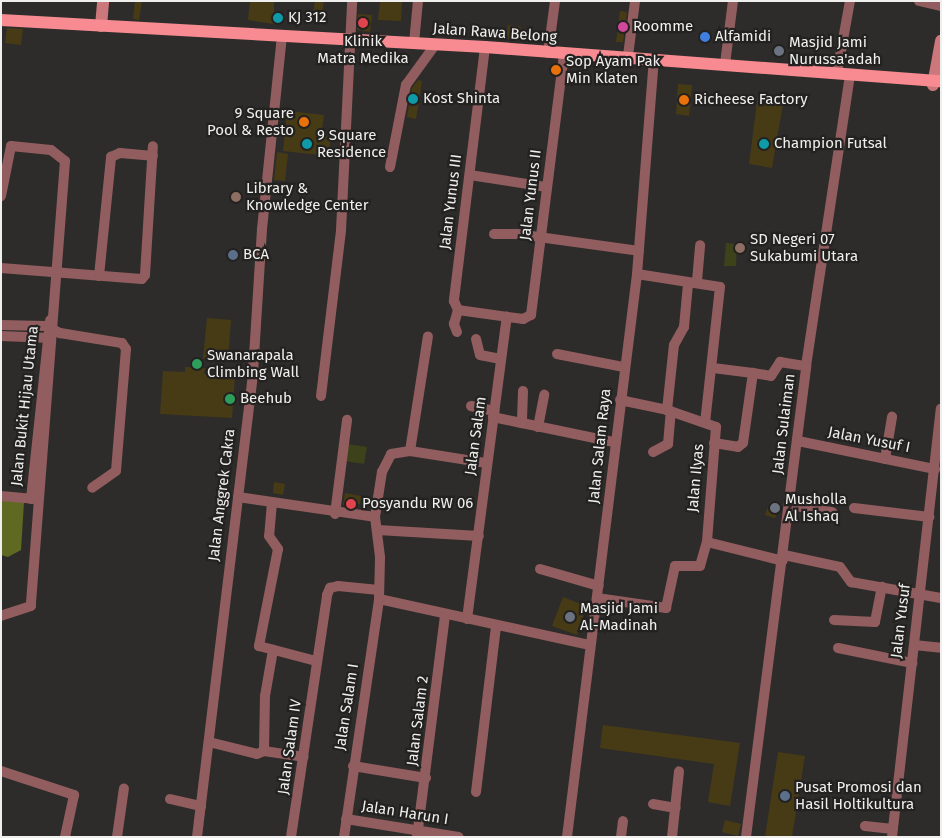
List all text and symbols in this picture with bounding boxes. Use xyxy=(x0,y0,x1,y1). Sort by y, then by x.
place label: KJ 312 xyxy=(288,9,326,27)
marker: KJ 312 xyxy=(272,12,284,24)
marker: Klinik Matra Medika xyxy=(356,16,370,30)
place label: Roomme xyxy=(633,18,693,36)
street label: Jalan Rawa Belong xyxy=(432,20,558,46)
marker: Roomme xyxy=(617,21,629,33)
place label: Alfamidi xyxy=(715,28,771,46)
marker: Alfamidi xyxy=(699,31,711,43)
place label: Klinik Matra Medika xyxy=(317,32,409,67)
place label: Masjid Jami Nurussa'adah xyxy=(789,33,881,68)
marker: Masjid Jami Nurussa'adah xyxy=(773,45,785,57)
place label: Sop Ayam Pak Min Klaten xyxy=(566,52,660,87)
marker: Sop Ayam Pak Min Klaten xyxy=(550,64,562,76)
place label: Kost Shinta xyxy=(423,90,500,108)
place label: Richeese Factory xyxy=(694,91,808,109)
marker: Kost Shinta xyxy=(407,93,419,105)
marker: Richeese Factory xyxy=(678,94,690,106)
place label: 9 Square Pool & Resto xyxy=(207,104,294,139)
marker: 9 Square Pool & Resto xyxy=(298,116,310,128)
place label: 9 Square Residence xyxy=(317,126,386,161)
place label: Champion Futsal xyxy=(774,135,887,153)
marker: 9 Square Residence xyxy=(301,138,313,150)
marker: Champion Futsal xyxy=(758,138,770,150)
street label: Jalan Yunus II xyxy=(516,149,546,241)
street label: Jalan Yunus III xyxy=(436,153,466,251)
place label: Library & Knowledge Center xyxy=(246,179,369,214)
marker: Library & Knowledge Center xyxy=(230,191,242,203)
place label: SD Negeri 07 Sukabumi Utara xyxy=(750,230,858,265)
marker: SD Negeri 07 Sukabumi Utara xyxy=(734,242,746,254)
place label: BCA xyxy=(243,246,269,264)
marker: BCA xyxy=(227,249,239,261)
street label: Jalan Bukit Hijau Utama xyxy=(8,325,42,487)
place label: Swanarapala Climbing Wall xyxy=(207,346,299,381)
marker: Swanarapala Climbing Wall xyxy=(191,358,203,370)
street label: Jalan Sulaiman xyxy=(769,373,799,475)
street label: Jalan Salam Raya xyxy=(585,388,615,504)
place label: Beehub xyxy=(240,390,292,408)
marker: Beehub xyxy=(224,393,236,405)
street label: Jalan Salam xyxy=(462,395,490,477)
street label: Jalan Yusuf I xyxy=(826,423,912,457)
street label: Jalan Anggrek Cakra xyxy=(205,428,239,562)
street label: Jalan Ilyas xyxy=(684,443,708,513)
place label: Musholla Al Ishaq xyxy=(785,490,847,525)
place label: Posyandu RW 06 xyxy=(362,495,473,513)
marker: Posyandu RW 06 xyxy=(344,497,358,511)
marker: Musholla Al Ishaq xyxy=(769,502,781,514)
street label: Jalan Yusuf xyxy=(888,583,914,659)
place label: Masjid Jami Al-Madinah xyxy=(580,599,658,634)
marker: Masjid Jami Al-Madinah xyxy=(564,611,576,623)
street label: Jalan Salam I xyxy=(331,662,363,752)
street label: Jalan Salam 2 xyxy=(404,675,432,767)
street label: Jalan Salam IV xyxy=(274,698,306,796)
place label: Pusat Promosi dan Hasil Holtikultura xyxy=(795,778,922,813)
marker: Pusat Promosi dan Hasil Holtikultura xyxy=(779,790,791,802)
street label: Jalan Harun I xyxy=(360,797,450,829)

